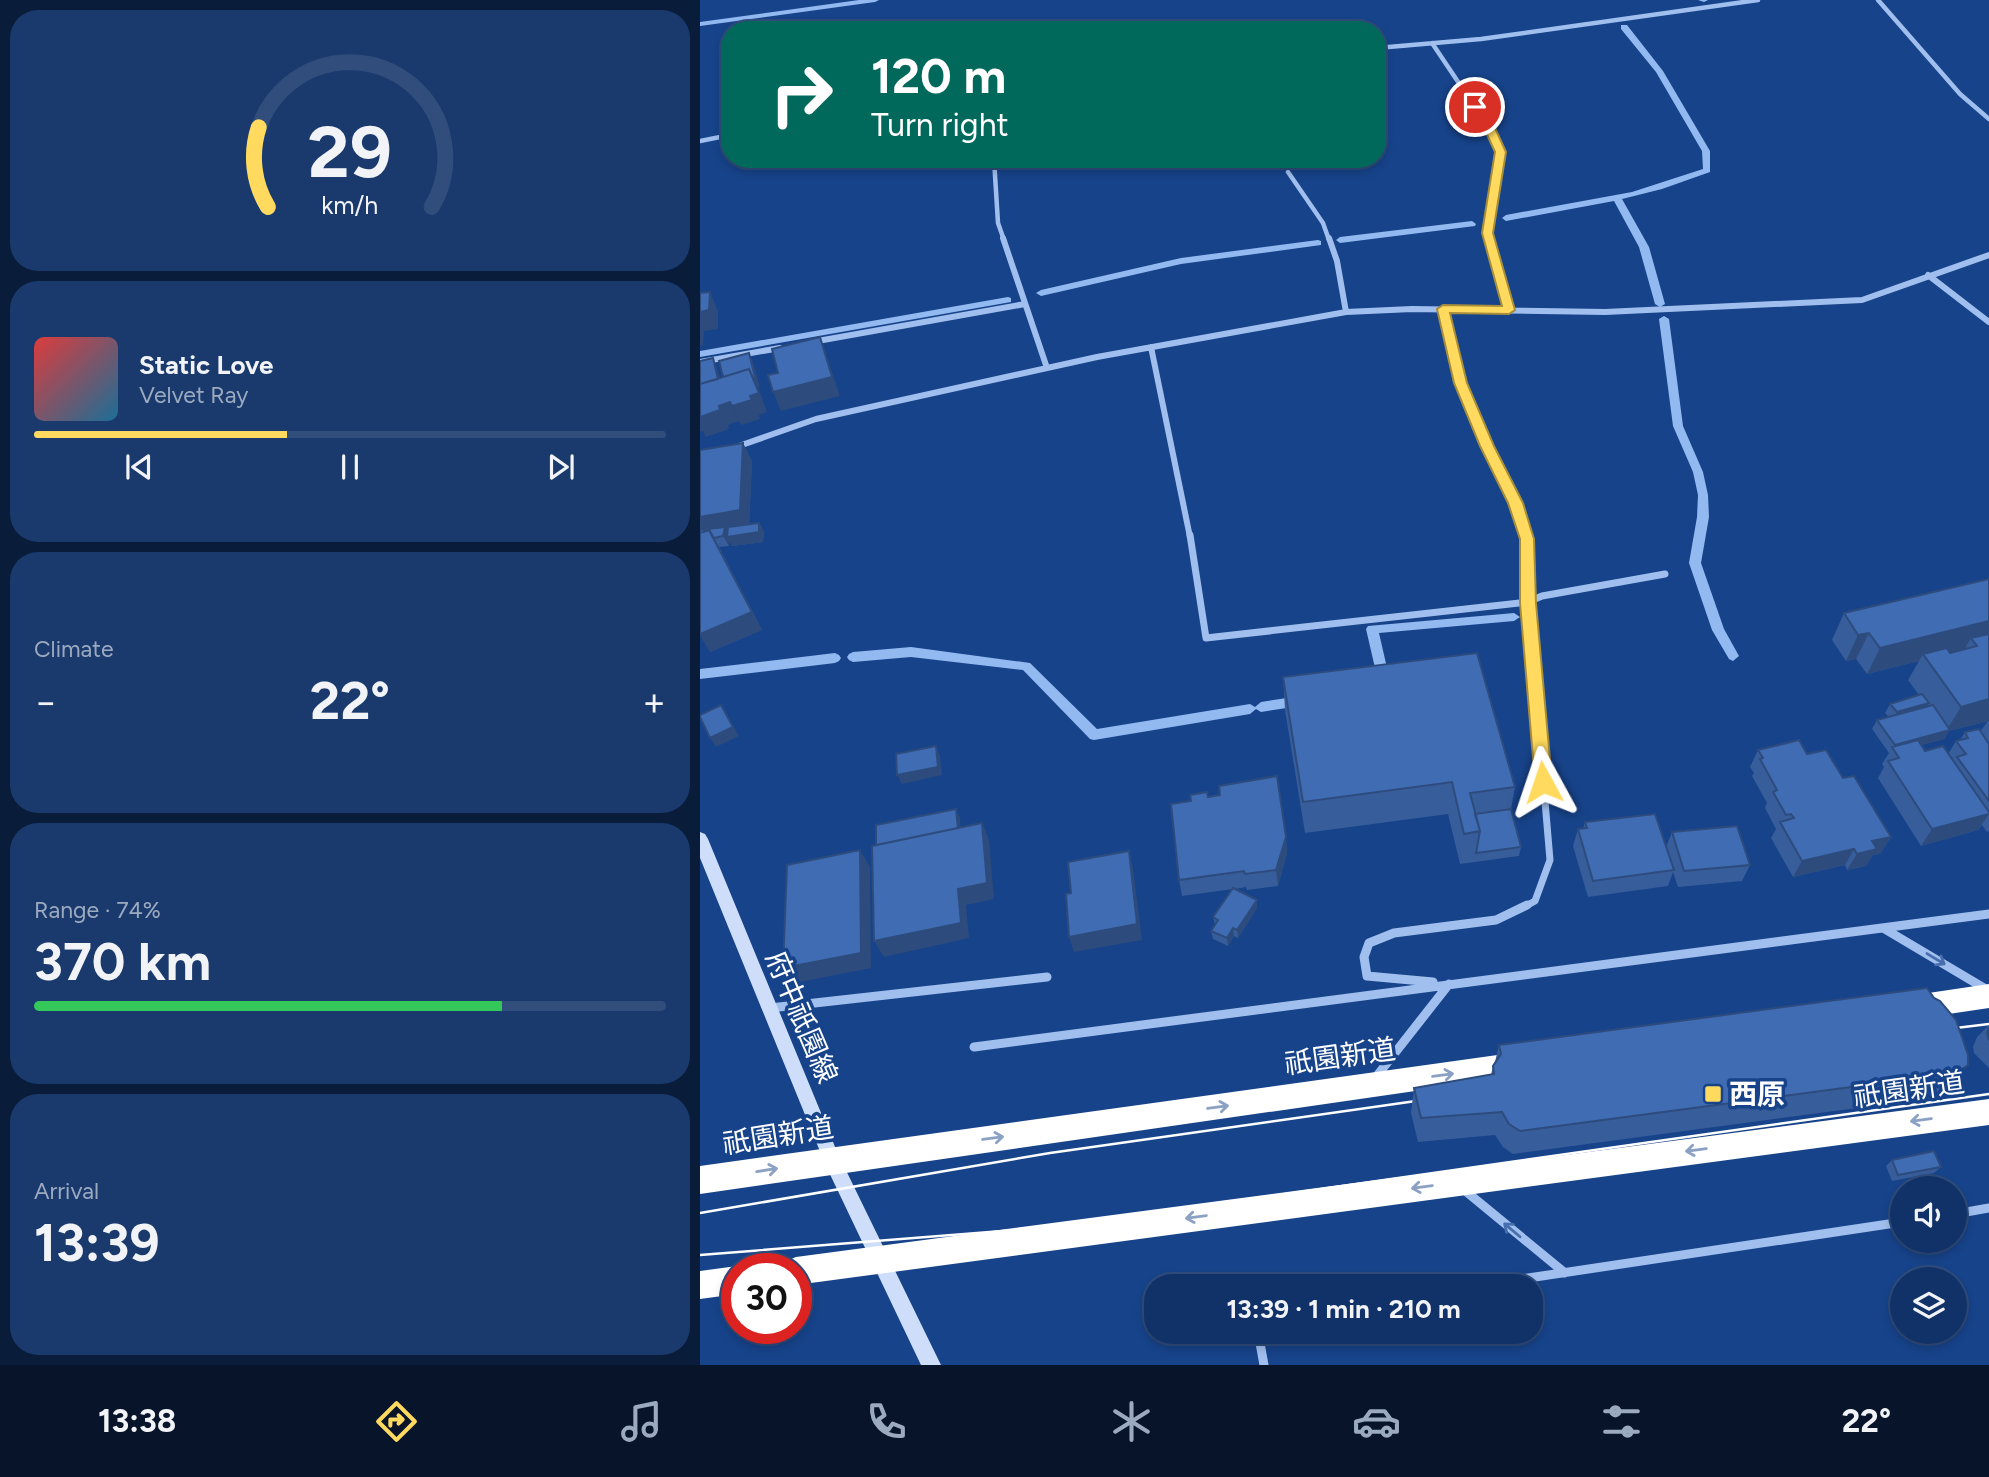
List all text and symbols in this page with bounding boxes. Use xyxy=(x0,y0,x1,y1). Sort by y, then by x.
text: 120 m xyxy=(871,46,1006,105)
icon: right xyxy=(756,49,847,140)
pin xyxy=(1445,77,1505,137)
icon: arrive xyxy=(1456,88,1494,126)
text: Turn right xyxy=(871,106,1009,144)
text: 29 xyxy=(308,108,392,195)
text: km/h xyxy=(321,189,379,219)
text: Static Love xyxy=(139,349,273,381)
text: Velvet Ray xyxy=(139,381,248,409)
icon: previous xyxy=(120,448,158,486)
icon: pause xyxy=(331,448,369,486)
icon: next xyxy=(542,448,580,486)
text: Climate xyxy=(34,635,113,663)
text: 22° xyxy=(310,670,390,732)
text: − xyxy=(34,679,58,725)
text: + xyxy=(642,679,666,725)
position arrow xyxy=(1506,745,1580,819)
text: Range · 74% xyxy=(34,896,161,924)
text: 370 km xyxy=(34,931,211,993)
street label: 府中祇園線 xyxy=(759,946,845,1088)
one-way arrow xyxy=(1925,953,1945,967)
street label: 祇園新道 xyxy=(1282,1031,1398,1081)
street label: 祇園新道 xyxy=(1851,1064,1967,1114)
one-way arrow xyxy=(1431,1068,1454,1081)
place label: 西原 xyxy=(1729,1077,1785,1111)
marker: 西原 xyxy=(1703,1084,1723,1104)
one-way arrow xyxy=(1206,1100,1229,1113)
street label: 祇園新道 xyxy=(720,1109,836,1161)
one-way arrow xyxy=(1910,1114,1933,1127)
one-way arrow xyxy=(981,1131,1003,1144)
one-way arrow xyxy=(1685,1144,1708,1157)
one-way arrow xyxy=(756,1163,778,1176)
map controls xyxy=(1890,1176,1967,1344)
button: sound xyxy=(1890,1176,1967,1253)
text: Arrival xyxy=(34,1177,99,1205)
one-way arrow xyxy=(1411,1180,1434,1193)
one-way arrow xyxy=(1185,1211,1208,1224)
text: 13:39 xyxy=(34,1212,160,1274)
one-way arrow xyxy=(1504,1222,1522,1237)
speed limit sign: 30 xyxy=(721,1253,812,1344)
button: layers xyxy=(1890,1267,1967,1344)
text: 13:39 · 1 min · 210 m xyxy=(1226,1293,1461,1325)
icon: directions xyxy=(372,1397,421,1446)
icon: music xyxy=(617,1397,666,1446)
icon: phone xyxy=(862,1397,911,1446)
icon: climate xyxy=(1107,1397,1156,1446)
icon: car xyxy=(1352,1397,1401,1446)
icon: filters xyxy=(1597,1397,1646,1446)
text: 13:38 xyxy=(98,1402,176,1440)
text: 22° xyxy=(1842,1402,1891,1440)

